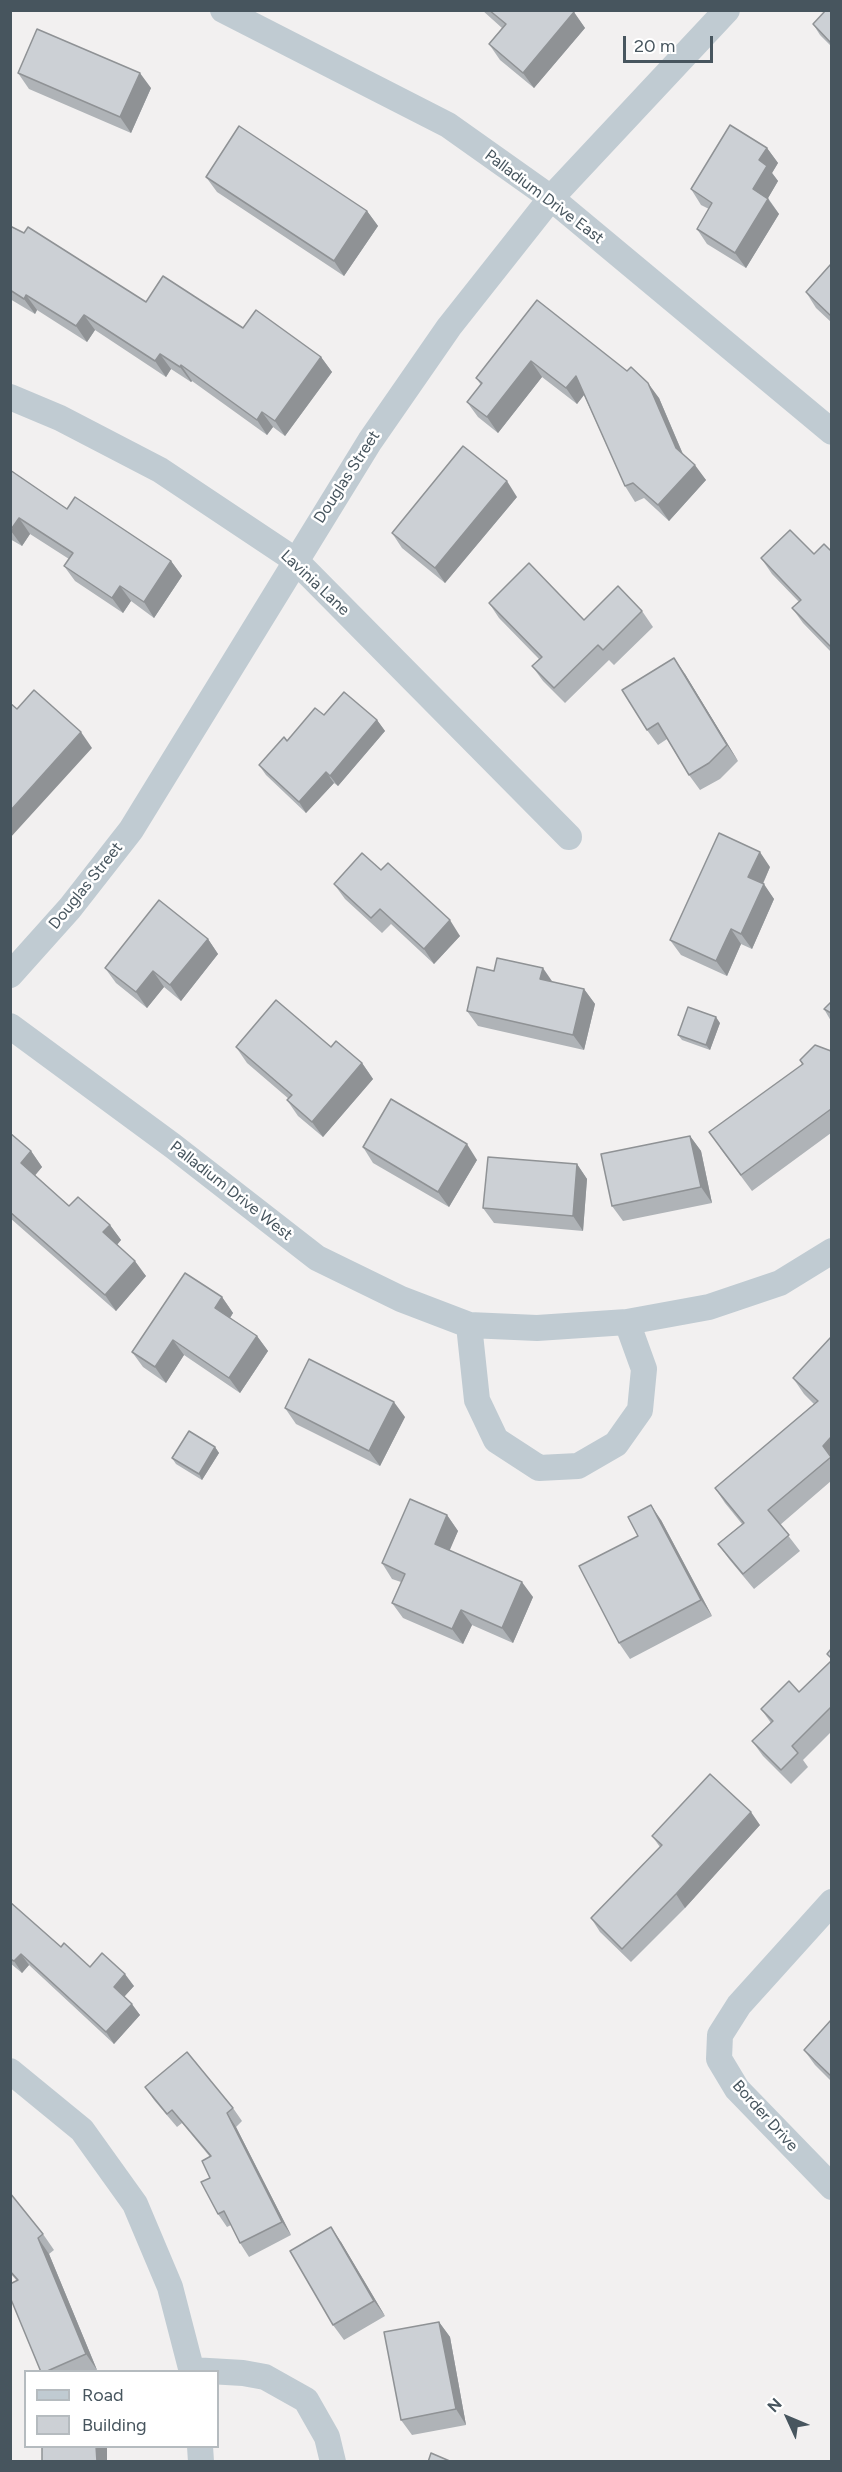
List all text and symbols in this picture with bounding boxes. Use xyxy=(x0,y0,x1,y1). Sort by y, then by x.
scale bar xyxy=(626,24,716,62)
text: 20 m xyxy=(634,35,675,57)
street label: Palladium Drive East xyxy=(481,146,607,248)
street label: Douglas Street xyxy=(310,427,384,527)
street label: Lavinia Lane xyxy=(277,546,353,620)
street label: Douglas Street xyxy=(45,839,127,933)
street label: Palladium Drive West xyxy=(166,1137,296,1245)
street label: Border Drive xyxy=(728,2077,802,2155)
legend xyxy=(24,2370,219,2448)
text: Road xyxy=(82,2384,123,2406)
north arrow xyxy=(758,2388,818,2448)
text: N xyxy=(764,2394,786,2416)
text: Building xyxy=(82,2414,147,2436)

